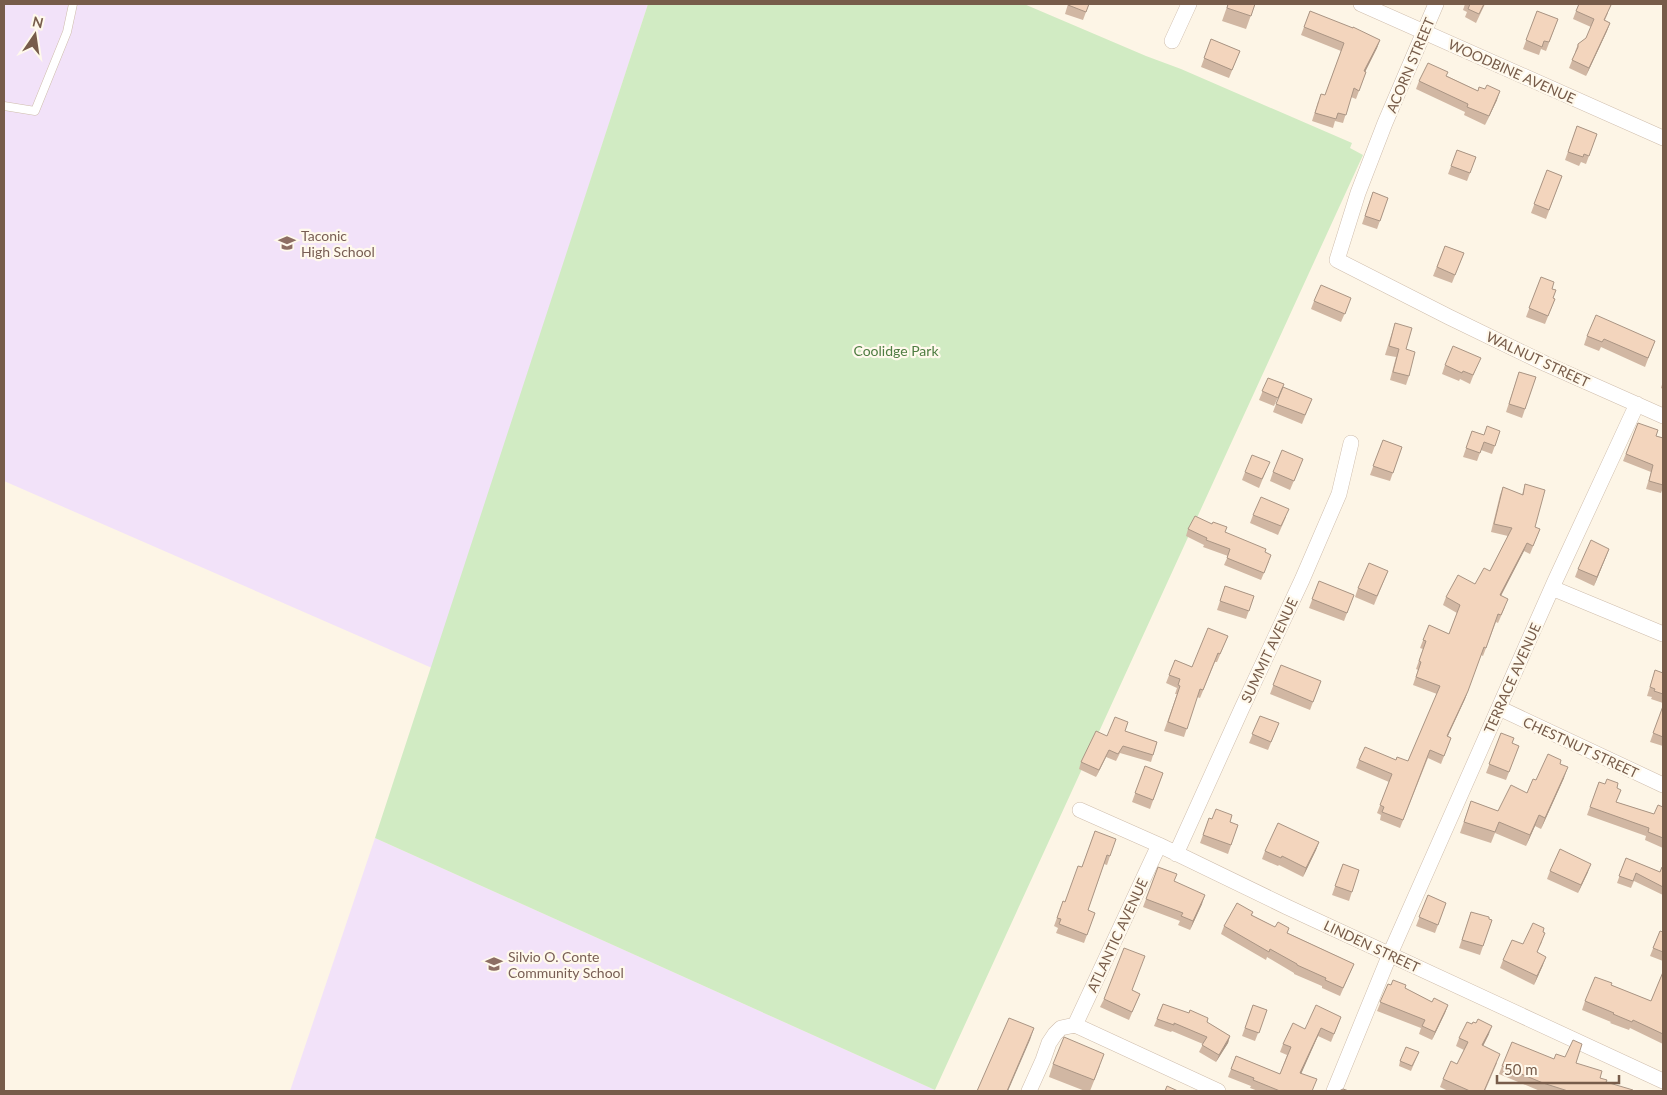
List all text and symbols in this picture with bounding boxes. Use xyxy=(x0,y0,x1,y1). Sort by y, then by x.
north arrow xyxy=(10,10,60,60)
text: N xyxy=(31,12,45,31)
street label: ACORN STREET xyxy=(1382,14,1438,115)
street label: WOODBINE AVENUE xyxy=(1446,35,1578,107)
place label: Taconic High School xyxy=(301,227,375,260)
school or university icon: Taconic High School xyxy=(277,233,297,253)
street label: WALNUT STREET xyxy=(1484,328,1593,391)
park label: Coolidge Park xyxy=(853,342,939,359)
street label: SUMMIT AVENUE xyxy=(1237,595,1301,705)
street label: TERRACE AVENUE xyxy=(1480,620,1544,736)
street label: CHESTNUT STREET xyxy=(1521,713,1642,782)
street label: ATLANTIC AVENUE xyxy=(1083,875,1151,995)
street label: LINDEN STREET xyxy=(1321,916,1423,976)
place label: Silvio O. Conte Community School xyxy=(508,948,624,981)
school or university icon: Silvio O. Conte Community School xyxy=(484,954,504,974)
scale bar xyxy=(1497,1052,1620,1084)
text: 50 m xyxy=(1504,1060,1538,1078)

